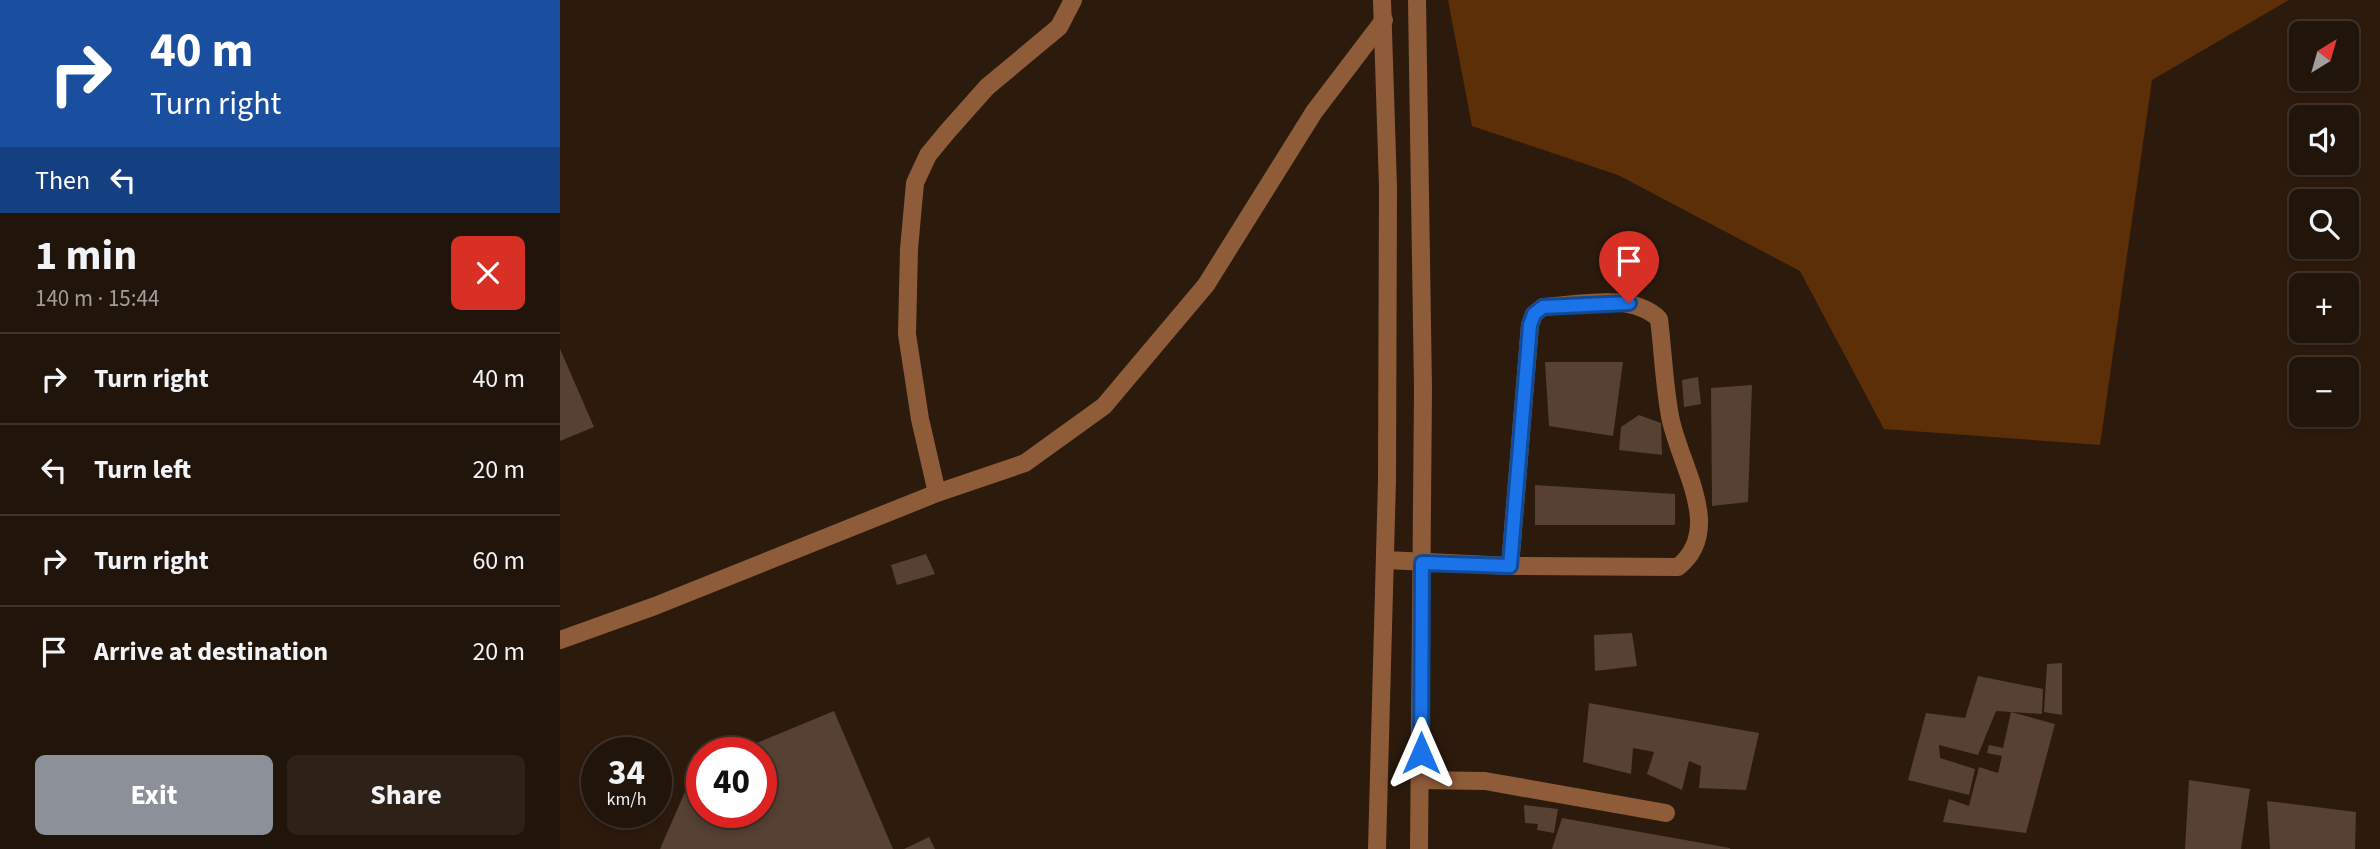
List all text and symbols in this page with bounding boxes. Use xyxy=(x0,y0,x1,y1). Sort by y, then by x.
text: 40 m xyxy=(150,16,254,86)
north arrow xyxy=(2289,21,2359,91)
map controls xyxy=(2289,21,2359,427)
icon: right xyxy=(35,28,126,119)
text: Turn right xyxy=(150,81,281,127)
button: sound xyxy=(2289,105,2359,175)
icon: left xyxy=(104,161,142,199)
text: Then xyxy=(35,162,90,199)
button: search xyxy=(2289,189,2359,259)
text: 1 min xyxy=(35,226,137,286)
pin xyxy=(1599,231,1659,303)
button: close xyxy=(451,236,525,310)
icon: arrive xyxy=(1610,242,1648,280)
button: + xyxy=(2289,273,2359,343)
text: 140 m · 15:44 xyxy=(35,282,159,315)
button: − xyxy=(2289,357,2359,427)
icon: right xyxy=(35,360,73,398)
text: Turn right xyxy=(94,360,209,397)
text: 40 m xyxy=(472,360,525,397)
icon: left xyxy=(35,451,73,489)
text: Turn left xyxy=(94,451,191,488)
text: 20 m xyxy=(472,451,525,488)
icon: right xyxy=(35,542,73,580)
text: Turn right xyxy=(94,542,209,579)
text: 60 m xyxy=(472,542,525,579)
icon: arrive xyxy=(35,633,73,671)
text: Arrive at destination xyxy=(94,633,328,670)
text: 20 m xyxy=(472,633,525,670)
position arrow xyxy=(1384,716,1458,790)
speed limit sign: 40 xyxy=(686,737,777,828)
text: 34 xyxy=(608,748,645,798)
button: Exit xyxy=(35,755,273,835)
button: Share xyxy=(287,755,525,835)
text: km/h xyxy=(607,787,646,812)

